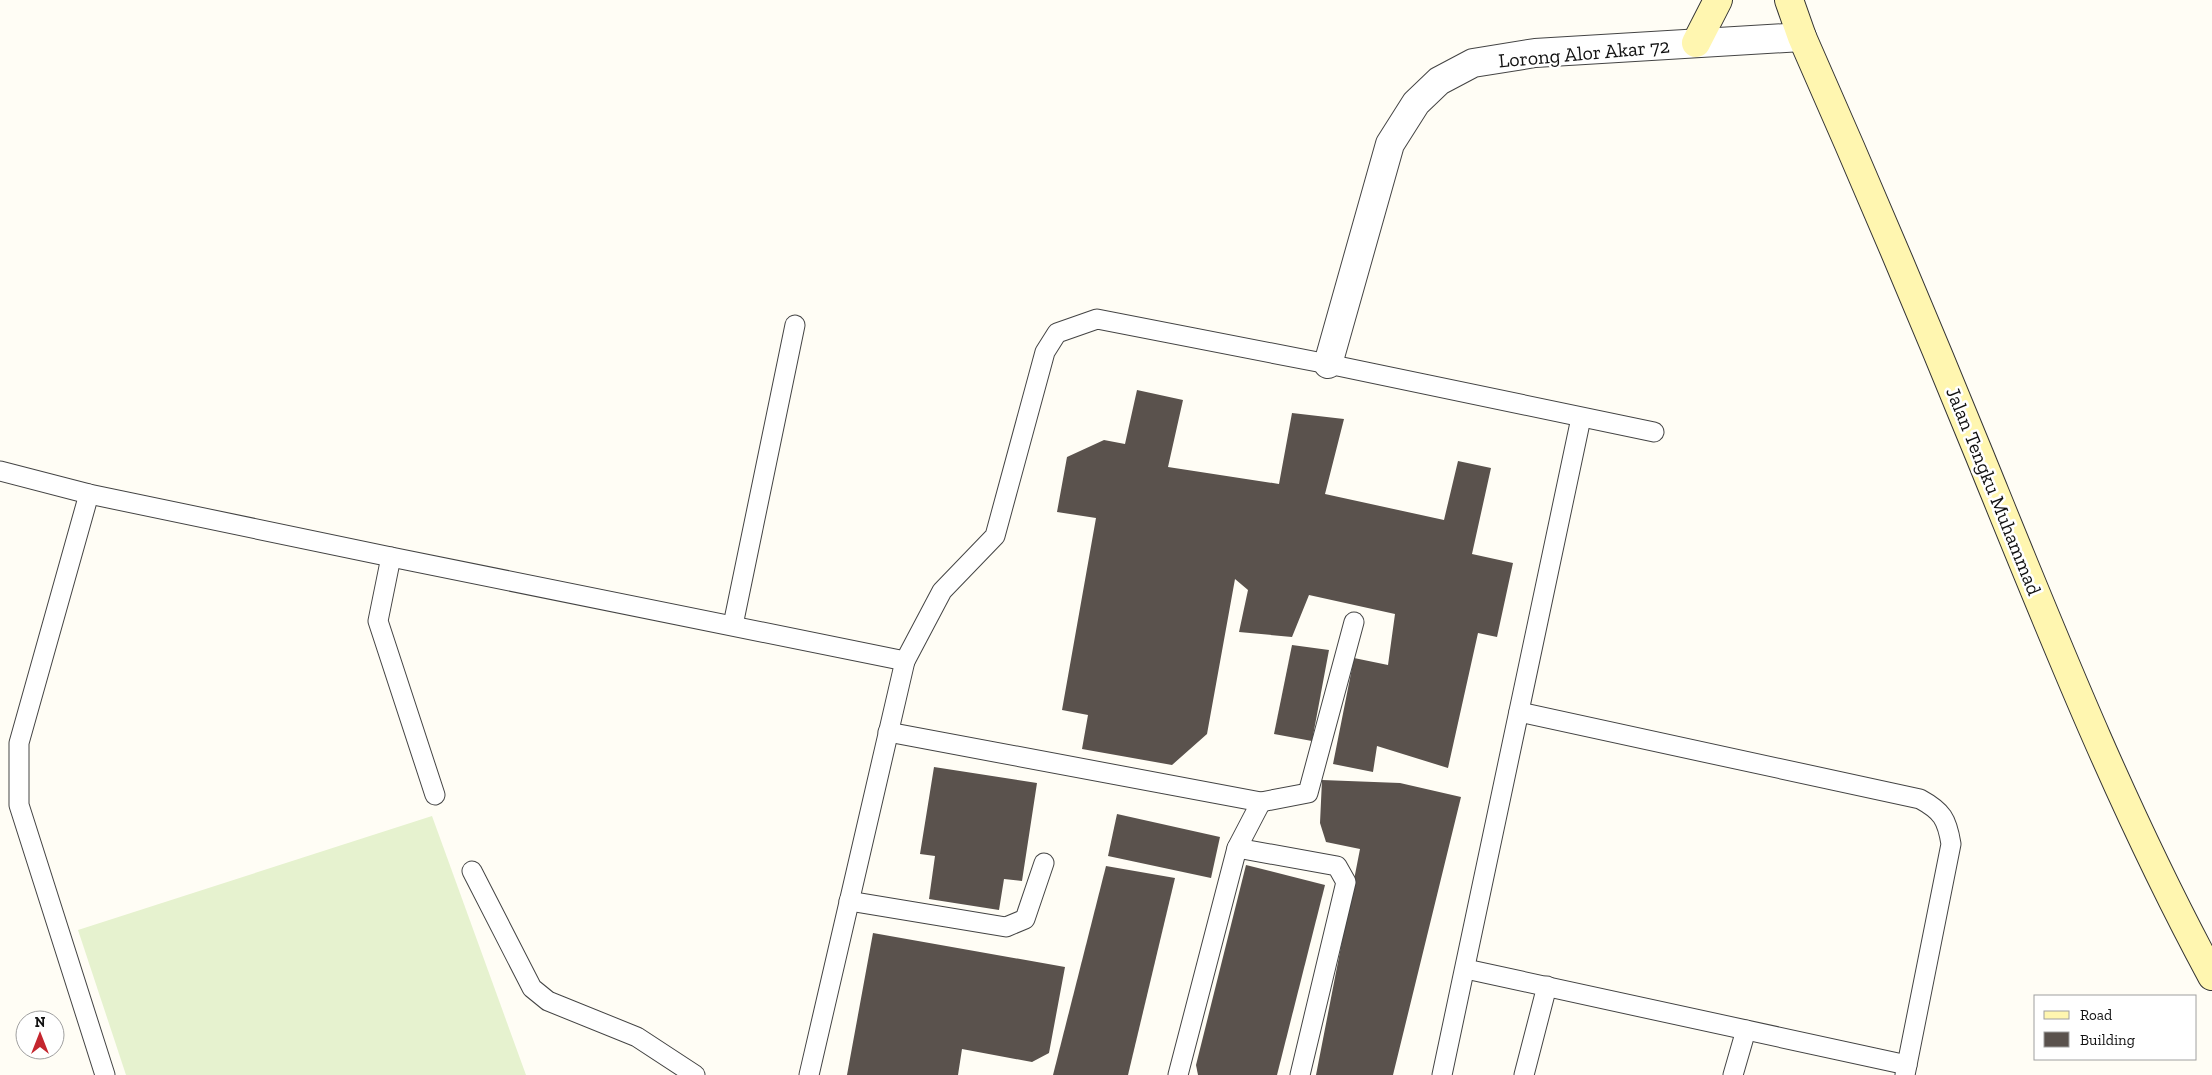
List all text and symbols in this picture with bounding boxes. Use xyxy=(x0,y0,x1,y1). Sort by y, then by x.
street label: Lorong Alor Akar 72 xyxy=(1497,34,1671,72)
street label: Jalan Tengku Muhammad xyxy=(1941,383,2047,599)
legend xyxy=(2034,995,2197,1060)
text: Road xyxy=(2080,1006,2113,1024)
north arrow xyxy=(15,1010,65,1060)
text: N xyxy=(35,1014,46,1031)
text: Building xyxy=(2080,1031,2135,1049)

